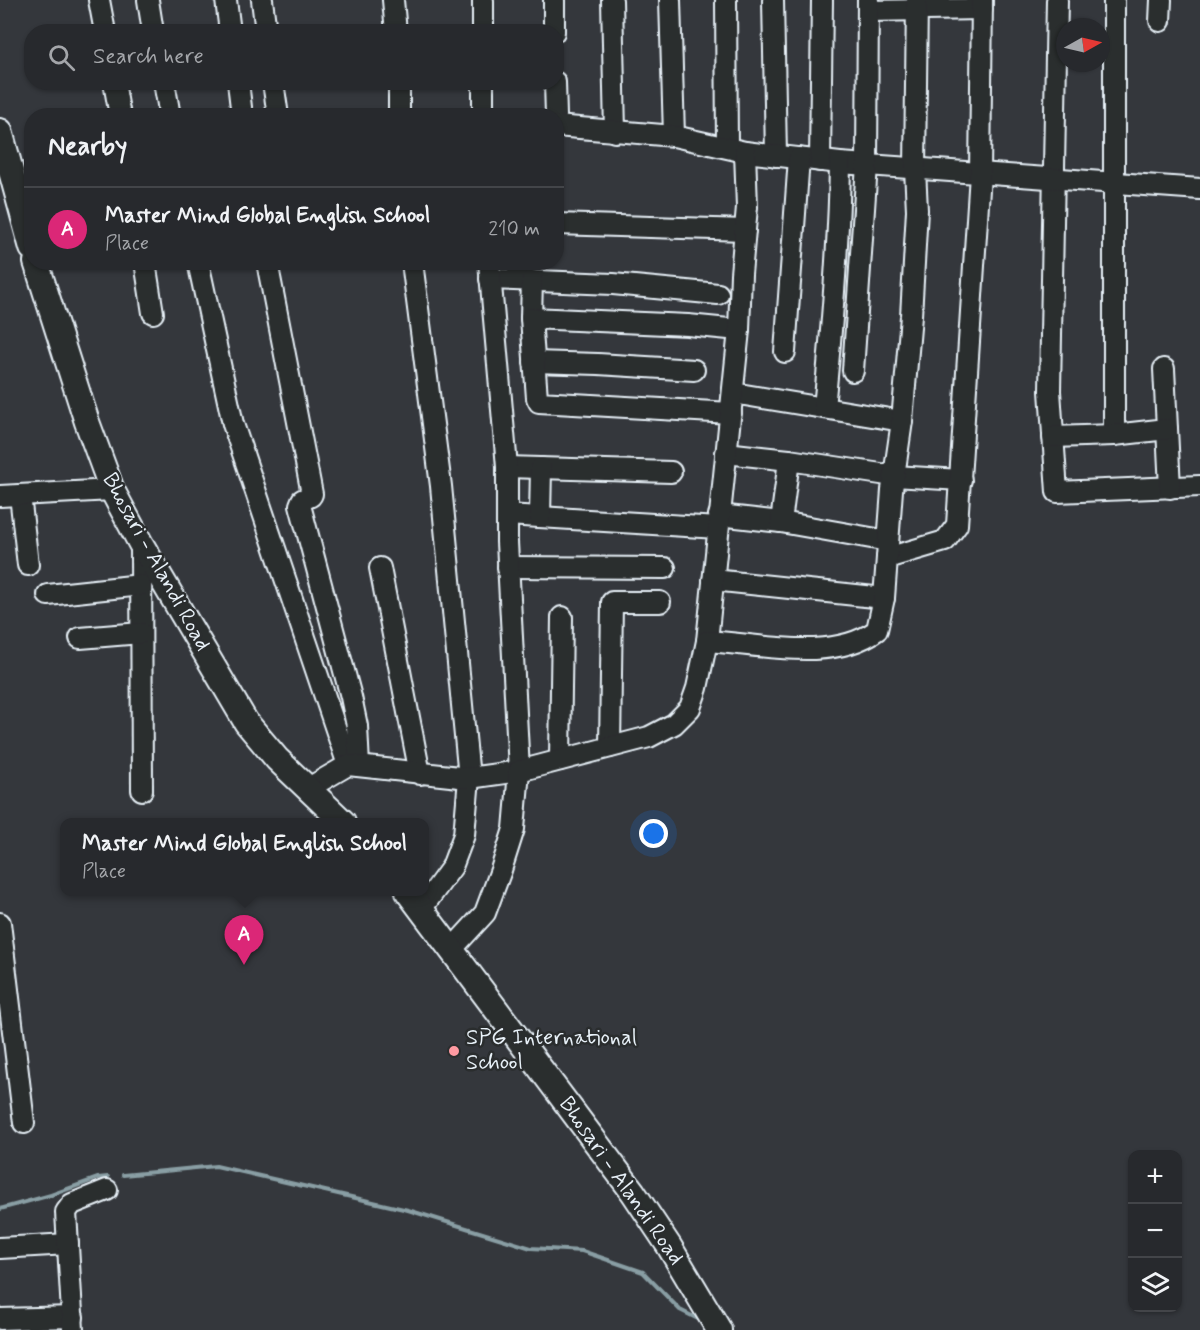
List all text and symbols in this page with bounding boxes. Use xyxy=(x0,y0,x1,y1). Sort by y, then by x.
north arrow xyxy=(1056,18,1110,72)
search box xyxy=(24,24,564,90)
icon: search xyxy=(45,41,78,74)
text: Search here xyxy=(93,43,204,71)
text: Nearby xyxy=(48,130,127,164)
text: Master Mind Global English School xyxy=(105,202,430,230)
text: A xyxy=(61,216,74,243)
text: 210 m xyxy=(488,216,540,243)
text: Place xyxy=(105,230,149,257)
street label: Bhosari - Alandi Road xyxy=(95,468,217,656)
popup xyxy=(60,818,429,896)
your location xyxy=(639,819,668,848)
text: Master Mind Global English School xyxy=(82,830,407,858)
text: Place xyxy=(82,858,126,885)
pin: A xyxy=(224,916,264,965)
place label: SPG International School xyxy=(466,1024,637,1077)
marker: SPG International School xyxy=(447,1044,461,1058)
street label: Bhosari - Alandi Road xyxy=(552,1091,690,1271)
map controls xyxy=(1128,1150,1182,1312)
button: + xyxy=(1128,1150,1182,1204)
button: − xyxy=(1128,1204,1182,1258)
button: layers xyxy=(1128,1258,1182,1312)

